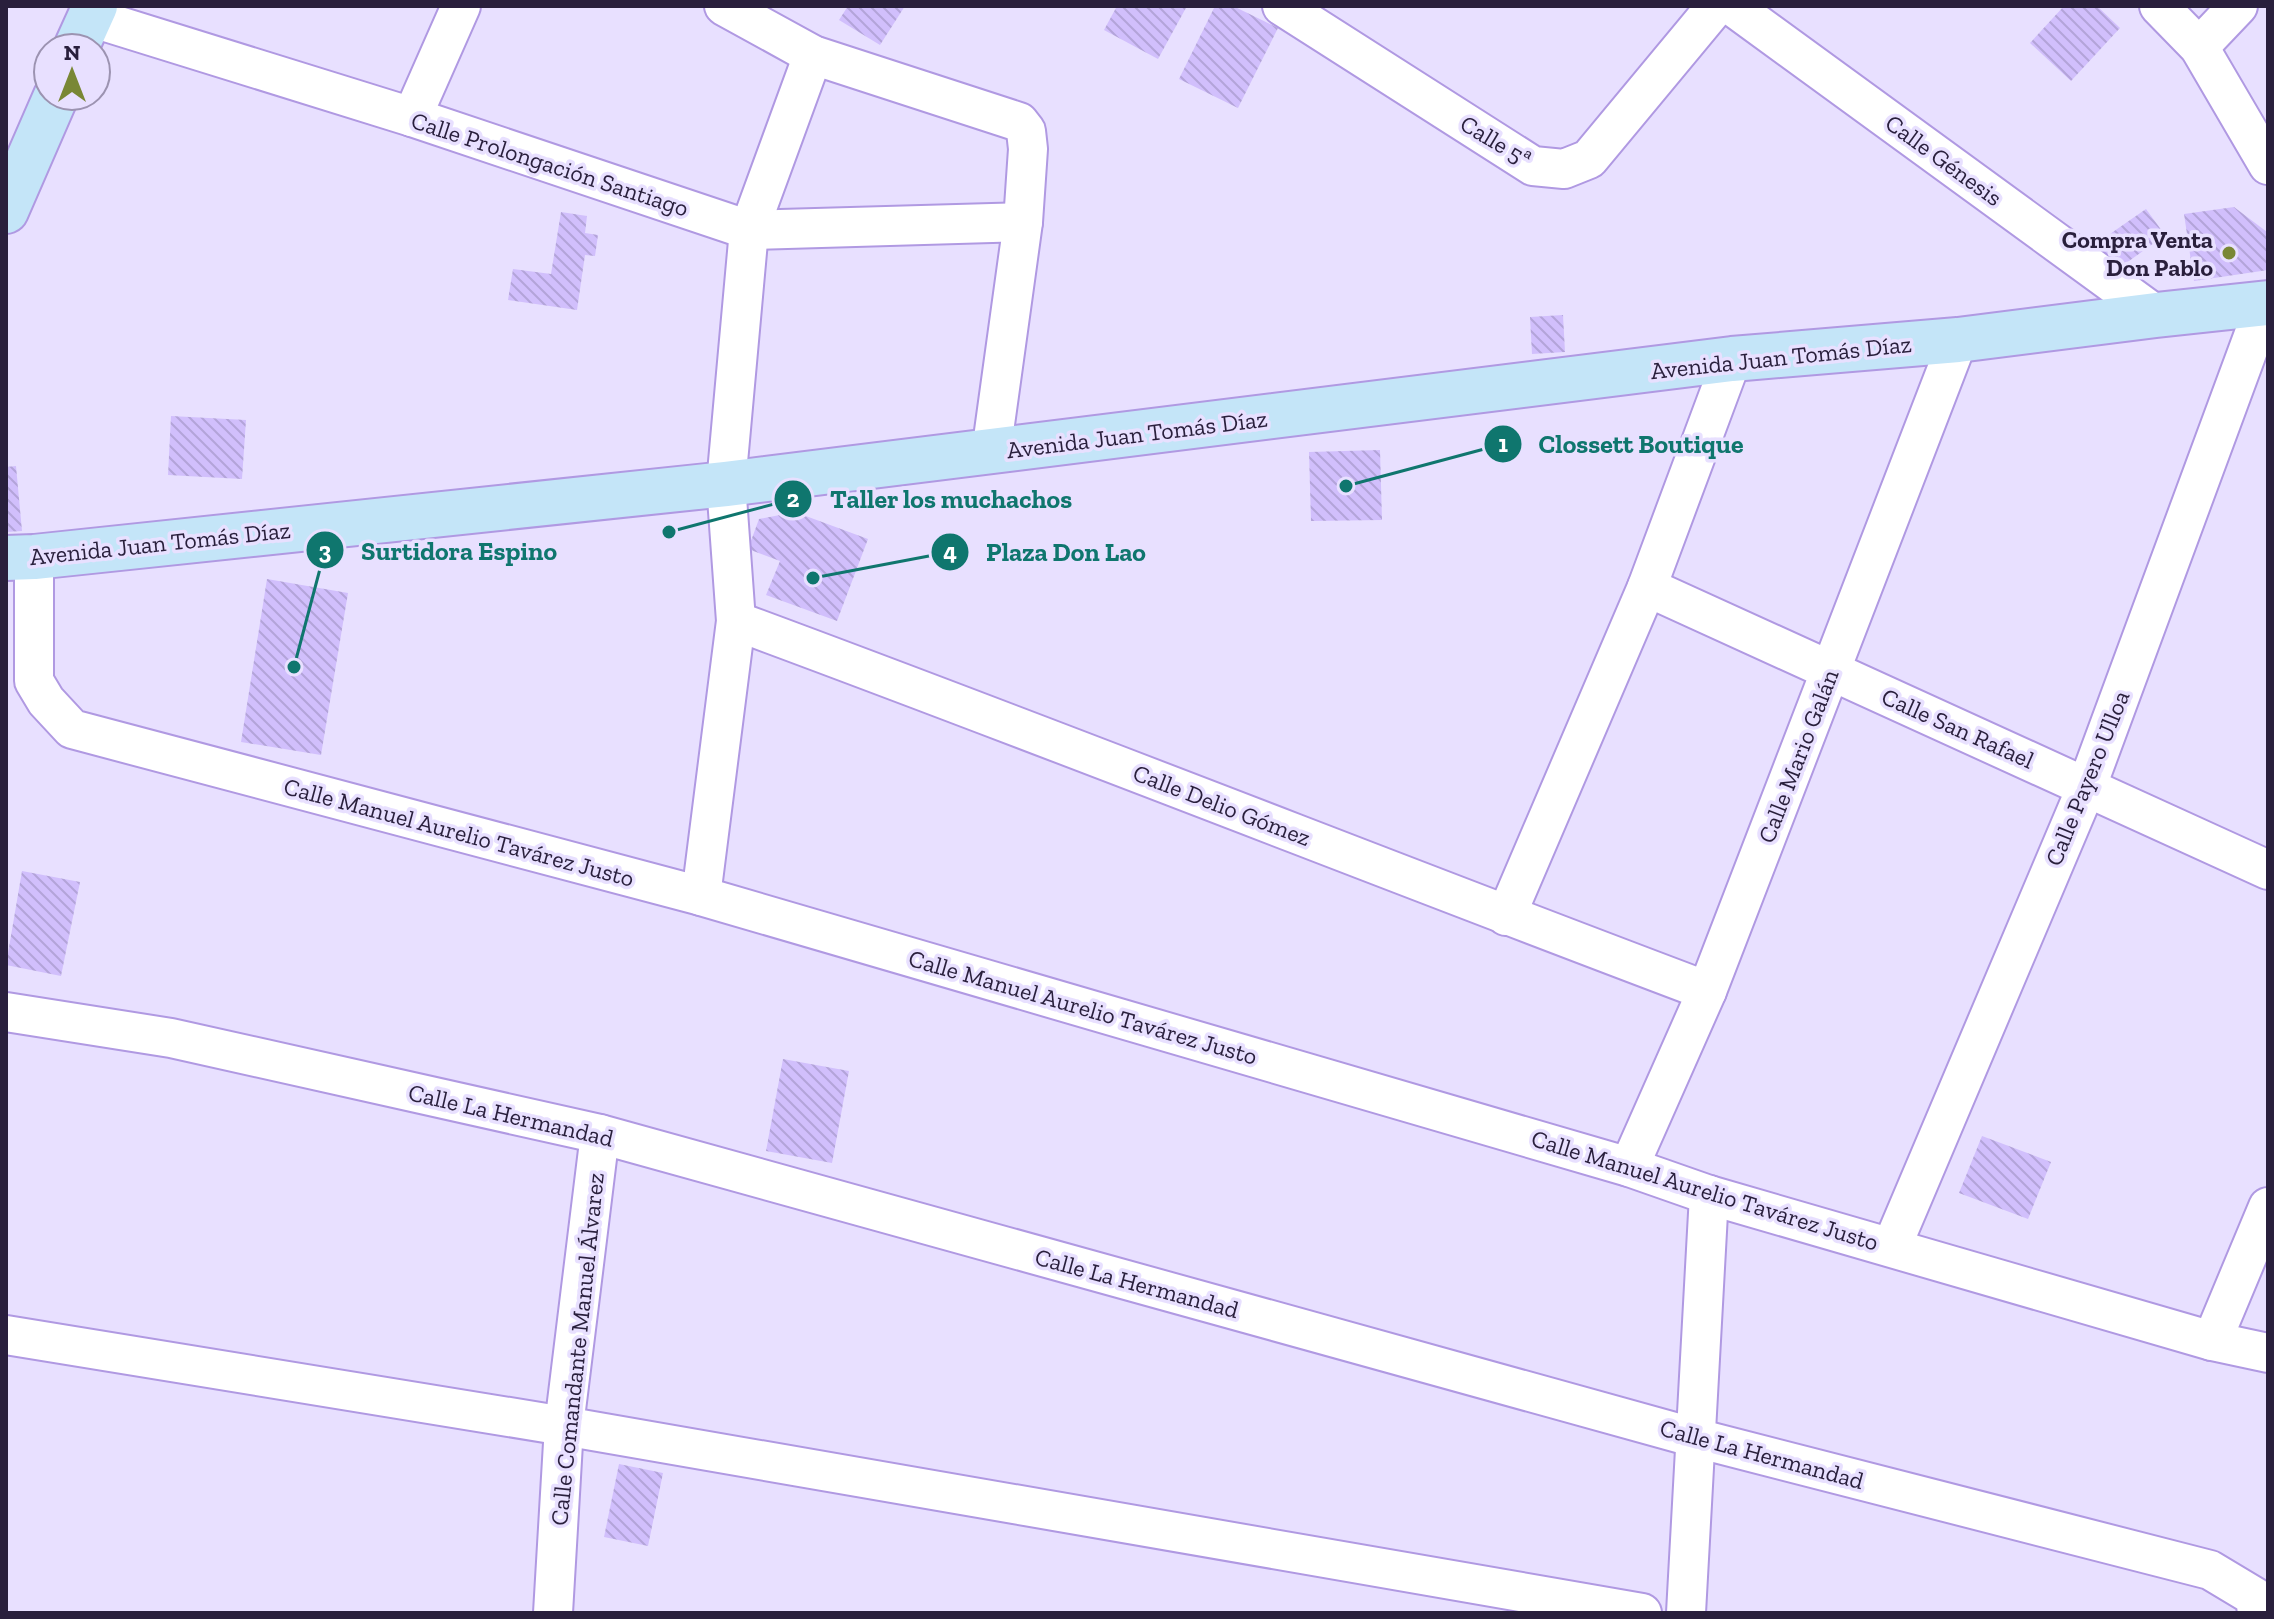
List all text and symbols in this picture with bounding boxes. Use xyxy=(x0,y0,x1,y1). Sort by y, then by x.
north arrow xyxy=(32,32,112,112)
text: N xyxy=(64,39,81,66)
street label: Calle Prolongación Santiago xyxy=(408,105,692,223)
street label: Calle Génesis xyxy=(1880,108,2008,212)
street label: Calle 5ª xyxy=(1455,109,1537,173)
place label: Compra Venta Don Pablo xyxy=(2062,225,2213,282)
marker: Compra Venta Don Pablo xyxy=(2220,244,2238,262)
street label: Avenida Juan Tomás Díaz xyxy=(1649,329,1913,385)
street label: Avenida Juan Tomás Díaz xyxy=(1005,404,1269,464)
callout: Clossett Boutique xyxy=(1483,419,1760,469)
text: Clossett Boutique xyxy=(1539,428,1744,460)
text: 1 xyxy=(1498,429,1508,458)
callout: Taller los muchachos xyxy=(773,474,1088,524)
text: Taller los muchachos xyxy=(830,483,1072,515)
text: 2 xyxy=(787,484,800,513)
street label: Avenida Juan Tomás Díaz xyxy=(28,515,292,571)
callout: Surtidora Espino xyxy=(305,525,574,575)
callout: Plaza Don Lao xyxy=(930,527,1162,577)
text: Surtidora Espino xyxy=(361,535,557,567)
text: 3 xyxy=(319,536,332,565)
text: Plaza Don Lao xyxy=(986,536,1146,568)
text: 4 xyxy=(943,537,957,566)
street label: Calle Mario Galán xyxy=(1752,665,1845,847)
street label: Calle San Rafael xyxy=(1877,682,2039,774)
street label: Calle Payero Ulloa xyxy=(2039,686,2135,870)
street label: Calle Delio Gómez xyxy=(1129,758,1315,852)
street label: Calle Manuel Aurelio Tavárez Justo xyxy=(281,771,637,893)
street label: Calle Manuel Aurelio Tavárez Justo xyxy=(905,943,1261,1071)
street label: Calle La Hermandad xyxy=(406,1077,616,1153)
street label: Calle Manuel Aurelio Tavárez Justo xyxy=(1528,1123,1882,1257)
street label: Calle Comandante Manuel Álvarez xyxy=(544,1171,610,1527)
street label: Calle La Hermandad xyxy=(1032,1242,1242,1324)
street label: Calle La Hermandad xyxy=(1657,1413,1867,1495)

